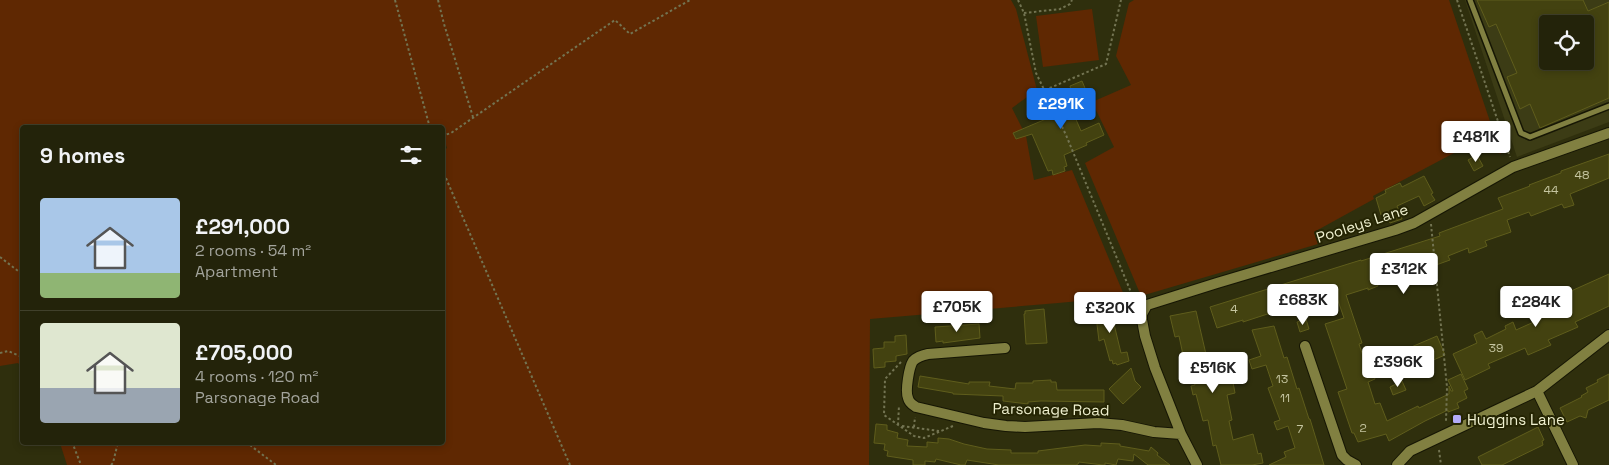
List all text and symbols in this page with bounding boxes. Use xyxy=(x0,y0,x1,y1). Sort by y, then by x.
map controls xyxy=(1539,15,1594,70)
button: locate xyxy=(1539,15,1594,70)
pin: £291K xyxy=(1026,88,1096,130)
text: £291K xyxy=(1038,93,1084,114)
pin: £481K xyxy=(1441,120,1511,163)
text: £481K xyxy=(1452,126,1500,147)
icon: filters xyxy=(397,141,425,169)
text: 9 homes xyxy=(40,142,125,169)
house number: 48 xyxy=(1575,167,1589,183)
house number: 44 xyxy=(1543,182,1559,198)
street label: Pooleys Lane xyxy=(1314,199,1411,247)
text: £291,000 xyxy=(195,213,290,240)
icon: home xyxy=(80,218,140,278)
text: 2 rooms · 54 m² xyxy=(195,240,311,261)
pin: £312K xyxy=(1369,252,1439,295)
text: £312K xyxy=(1381,258,1427,279)
text: Apartment xyxy=(195,261,278,282)
pin: £683K xyxy=(1268,284,1338,326)
pin: £284K xyxy=(1501,286,1571,328)
text: £683K xyxy=(1278,289,1328,310)
pin: £705K xyxy=(922,290,992,333)
text: £284K xyxy=(1511,291,1561,312)
pin: £320K xyxy=(1075,292,1145,334)
text: £705K xyxy=(933,296,982,317)
text: £320K xyxy=(1085,297,1135,318)
house number: 4 xyxy=(1230,301,1238,317)
text: £705,000 xyxy=(195,339,293,366)
house number: 39 xyxy=(1489,340,1503,356)
icon: home xyxy=(80,343,140,403)
pin: £396K xyxy=(1363,346,1433,388)
text: £396K xyxy=(1373,351,1423,372)
pin: £516K xyxy=(1178,352,1248,394)
text: £516K xyxy=(1190,357,1236,378)
text: 4 rooms · 120 m² xyxy=(195,366,318,387)
house number: 13 xyxy=(1276,371,1288,387)
text: Parsonage Road xyxy=(195,387,320,408)
house number: 11 xyxy=(1280,390,1290,406)
street label: Parsonage Road xyxy=(992,398,1110,420)
place label: Huggins Lane xyxy=(1467,410,1565,429)
marker: Huggins Lane xyxy=(1451,413,1463,425)
house number: 2 xyxy=(1359,420,1367,436)
house number: 7 xyxy=(1297,421,1304,437)

